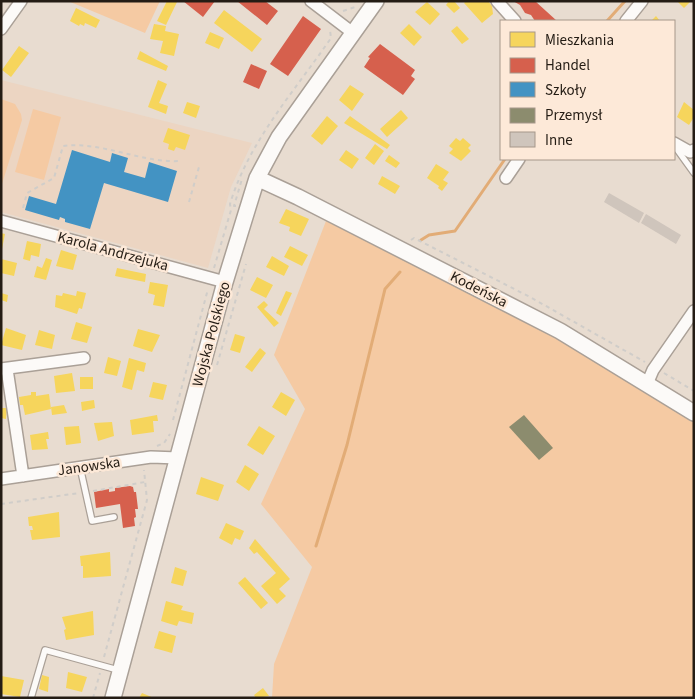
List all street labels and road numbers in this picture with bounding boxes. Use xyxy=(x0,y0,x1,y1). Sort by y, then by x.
street label: Karola Andrzejuka xyxy=(55,227,171,276)
street label: Kodeńska xyxy=(446,266,511,313)
street label: Wojska Polskiego xyxy=(187,279,236,389)
street label: Janowska xyxy=(56,452,122,481)

